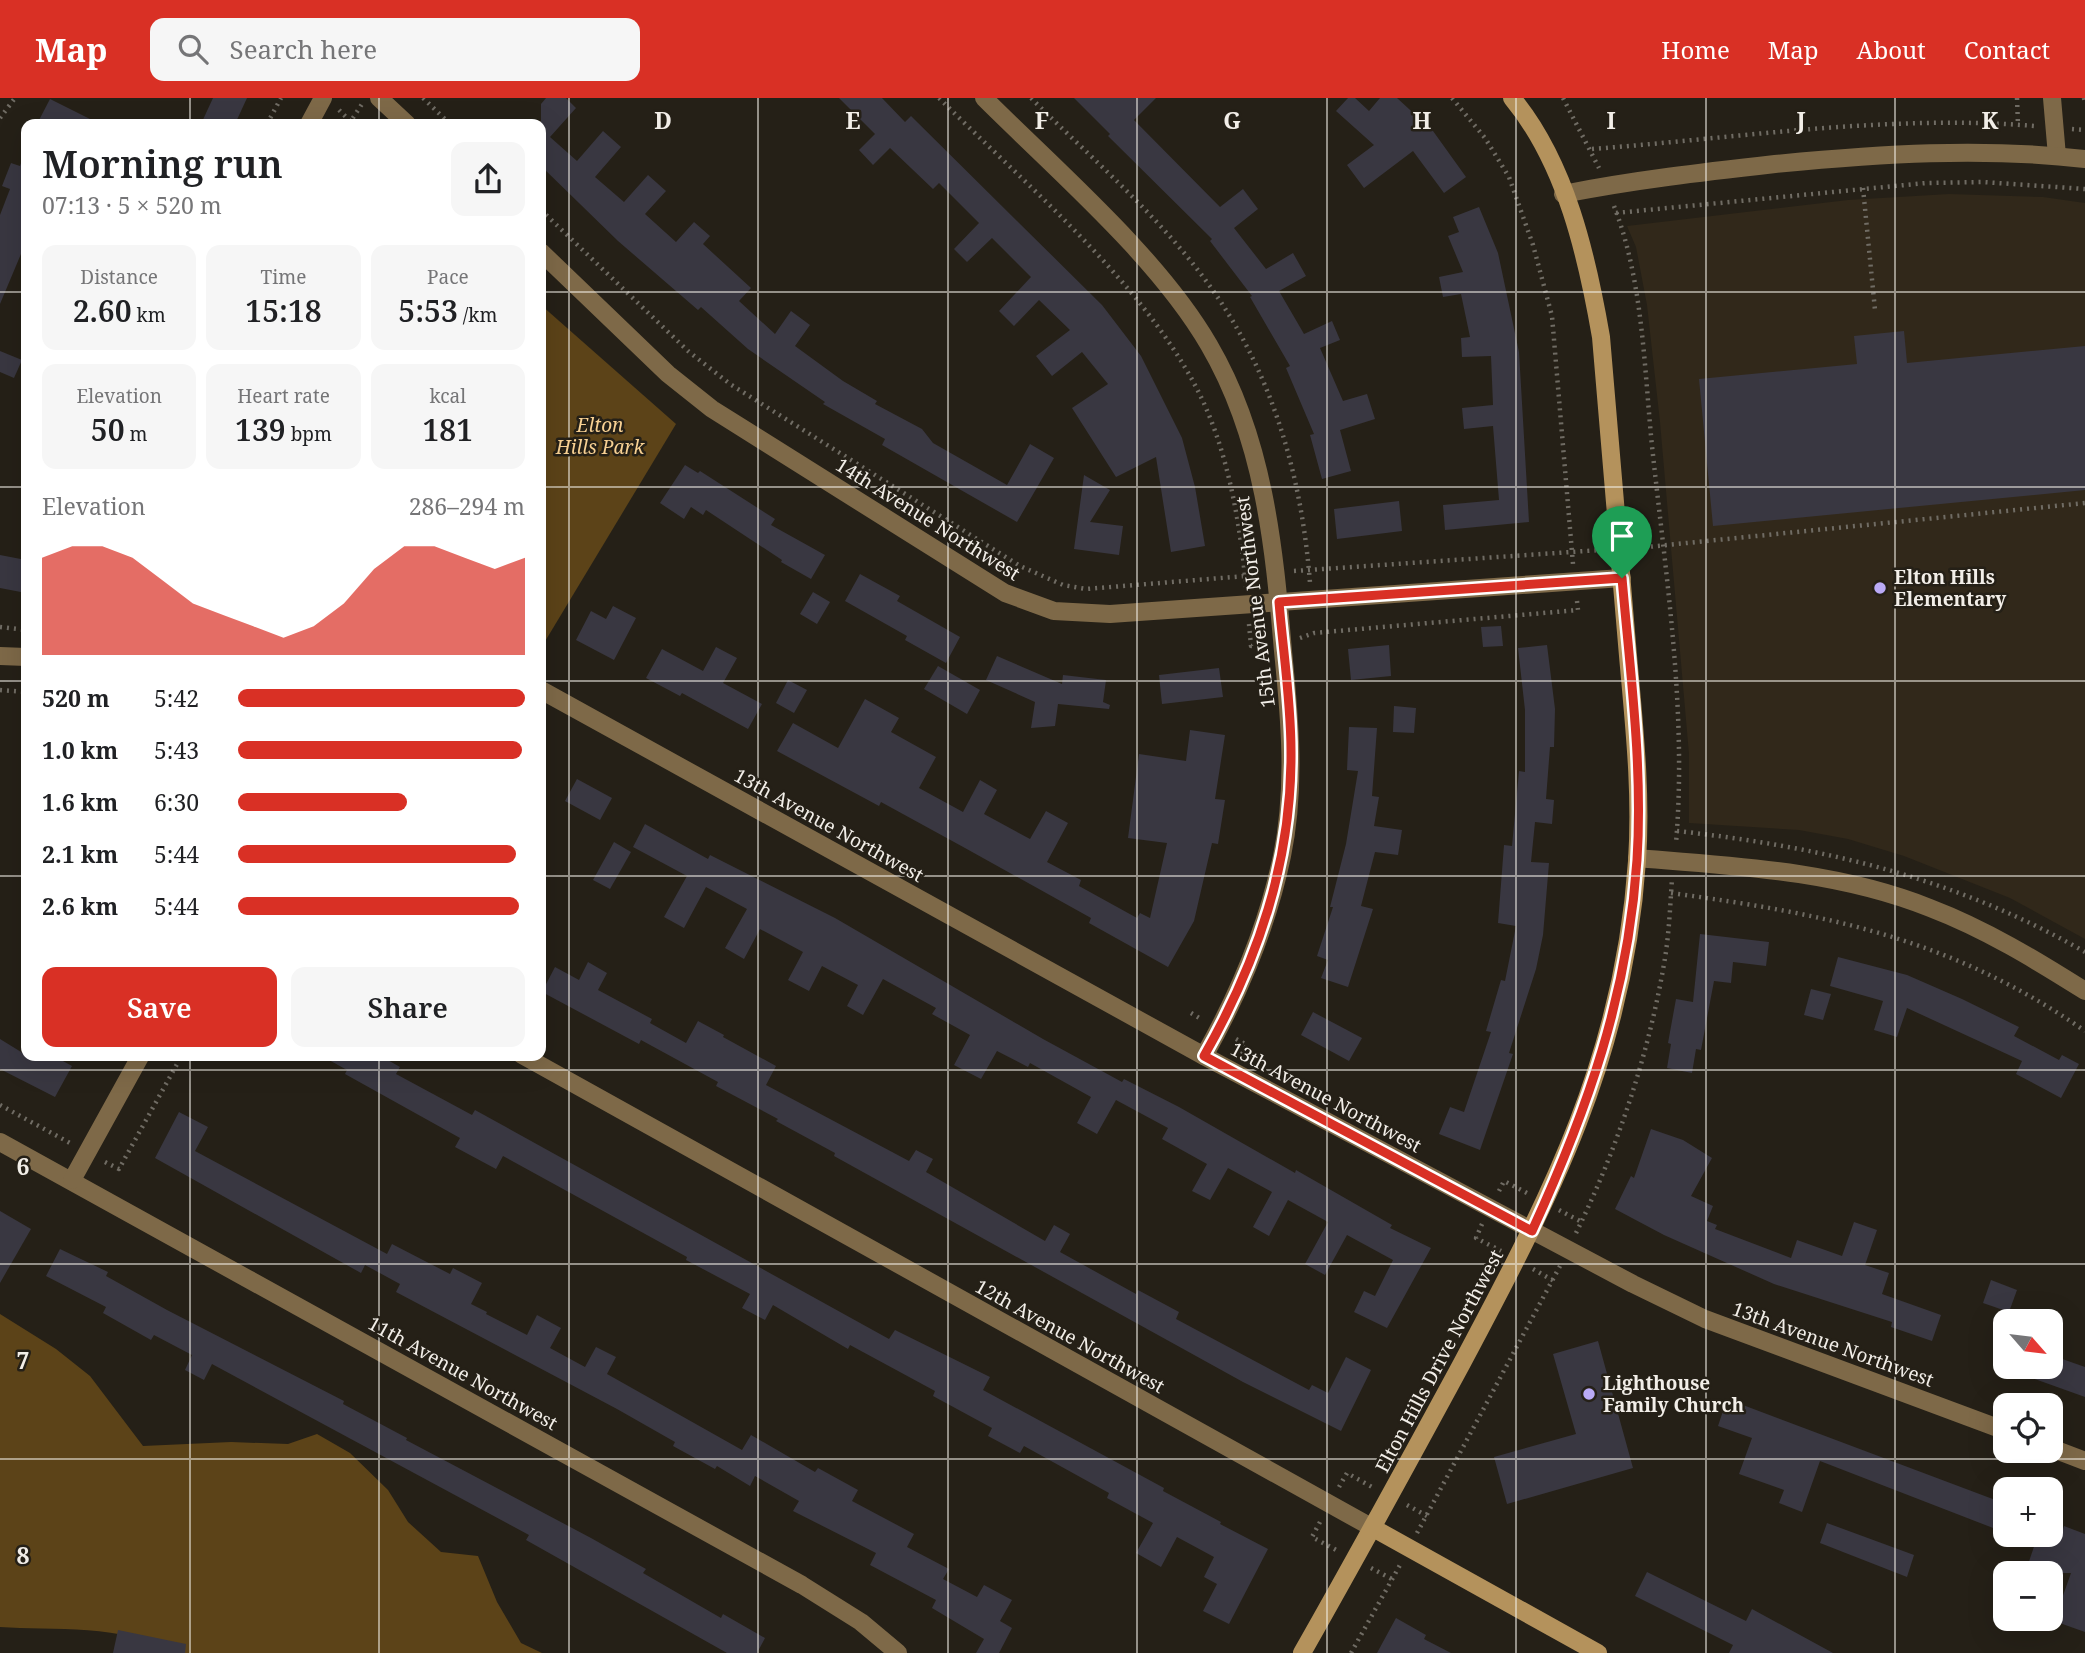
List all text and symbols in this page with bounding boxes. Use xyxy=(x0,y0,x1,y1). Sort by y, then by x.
search box xyxy=(150,18,640,81)
text: Map xyxy=(35,27,108,72)
icon: search xyxy=(174,30,212,68)
text: Search here xyxy=(230,31,377,67)
text: Home xyxy=(1661,33,1730,66)
text: Map xyxy=(1768,33,1819,66)
text: About xyxy=(1857,33,1926,66)
text: Contact xyxy=(1964,33,2050,66)
text: D xyxy=(654,104,672,136)
text: E xyxy=(845,104,861,136)
text: F xyxy=(1035,104,1049,136)
text: G xyxy=(1223,104,1241,136)
text: H xyxy=(1413,104,1432,136)
text: I xyxy=(1606,104,1616,136)
text: J xyxy=(1795,104,1806,136)
text: K xyxy=(1982,104,1999,136)
text: Morning run xyxy=(42,137,283,189)
button: share xyxy=(451,142,525,216)
text: 07:13 · 5 × 520 m xyxy=(42,189,222,221)
text: Distance xyxy=(80,264,158,290)
text: Time xyxy=(261,264,306,290)
text: Pace xyxy=(427,264,469,290)
text: 2.60 xyxy=(73,290,132,331)
text: 15:18 xyxy=(245,290,322,331)
text: 5:53 xyxy=(398,290,458,331)
text: km xyxy=(132,302,166,328)
text: /km xyxy=(458,302,497,328)
text: Elevation xyxy=(76,383,162,409)
text: Heart rate xyxy=(237,383,330,409)
text: kcal xyxy=(429,383,466,409)
text: 50 xyxy=(91,409,125,450)
text: 139 xyxy=(235,409,286,450)
text: 181 xyxy=(422,409,473,450)
park label: Elton Hills Park xyxy=(555,412,646,460)
text: m xyxy=(125,421,148,447)
text: bpm xyxy=(286,421,332,447)
street label: 14th Avenue Northwest xyxy=(831,452,1025,587)
text: Elevation xyxy=(42,490,146,522)
text: 286–294 m xyxy=(409,490,525,522)
street label: 15th Avenue Northwest xyxy=(1229,495,1281,709)
pin xyxy=(1592,506,1652,578)
icon: arrive xyxy=(1603,517,1641,555)
place label: Elton Hills Elementary xyxy=(1894,564,2006,612)
marker: Elton Hills Elementary xyxy=(1872,580,1888,596)
text: 520 m xyxy=(42,682,110,714)
text: 5:42 xyxy=(154,682,199,714)
text: 1.0 km xyxy=(42,734,118,766)
text: 5:43 xyxy=(154,734,199,766)
street label: 13th Avenue Northwest xyxy=(730,762,929,888)
text: 1.6 km xyxy=(42,786,118,818)
text: 6:30 xyxy=(154,786,199,818)
text: 2.1 km xyxy=(42,838,118,870)
text: 5:44 xyxy=(154,838,199,870)
text: 2.6 km xyxy=(42,890,118,922)
text: 5:44 xyxy=(154,890,199,922)
button: Save xyxy=(42,967,277,1047)
button: Share xyxy=(291,967,525,1047)
street label: 13th Avenue Northwest xyxy=(1226,1036,1426,1159)
text: 6 xyxy=(17,1150,30,1182)
street label: Elton Hills Drive Northwest xyxy=(1369,1245,1509,1477)
street label: 12th Avenue Northwest xyxy=(971,1273,1170,1399)
street label: 13th Avenue Northwest xyxy=(1729,1295,1938,1393)
north arrow xyxy=(1993,1309,2063,1379)
map controls xyxy=(1993,1309,2063,1631)
street label: 11th Avenue Northwest xyxy=(364,1310,563,1436)
text: 7 xyxy=(17,1344,30,1376)
place label: Lighthouse Family Church xyxy=(1603,1370,1744,1418)
marker: Lighthouse Family Church xyxy=(1581,1386,1597,1402)
button: locate xyxy=(1993,1393,2063,1463)
button: + xyxy=(1993,1477,2063,1547)
text: 8 xyxy=(17,1539,30,1571)
button: − xyxy=(1993,1561,2063,1631)

